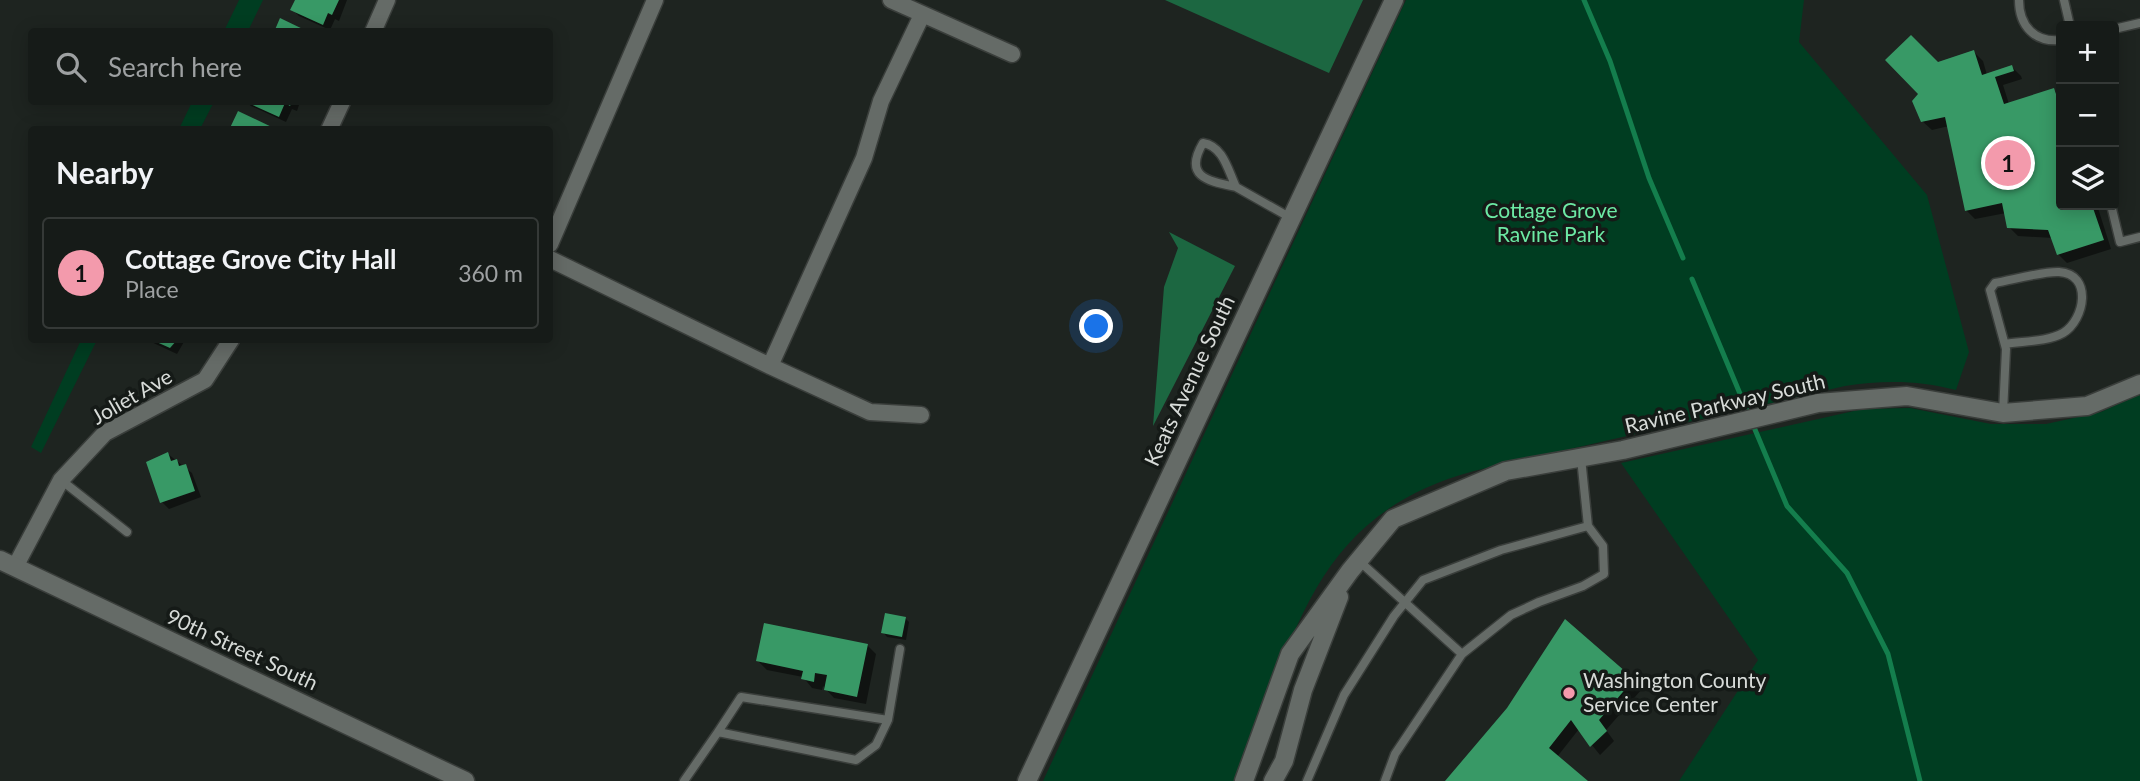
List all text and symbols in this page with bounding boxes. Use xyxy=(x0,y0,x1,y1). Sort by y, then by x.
map controls xyxy=(2056,21,2119,210)
button: + xyxy=(2056,21,2119,84)
search box xyxy=(28,28,553,105)
icon: search xyxy=(52,48,90,86)
text: Search here xyxy=(108,51,242,83)
button: − xyxy=(2056,84,2119,147)
pin: 1 xyxy=(1985,137,2031,189)
button: layers xyxy=(2056,147,2119,210)
text: Nearby xyxy=(56,154,154,190)
park label: Cottage Grove Ravine Park xyxy=(1484,197,1618,246)
text: Cottage Grove City Hall xyxy=(125,243,396,275)
text: 1 xyxy=(74,259,88,287)
text: 360 m xyxy=(458,259,523,287)
text: Place xyxy=(125,275,179,303)
street label: Keats Avenue South xyxy=(1138,291,1239,469)
your location xyxy=(1079,309,1113,343)
street label: Joliet Ave xyxy=(87,363,176,429)
street label: Ravine Parkway South xyxy=(1622,367,1827,438)
street label: 90th Street South xyxy=(163,603,322,695)
place label: Washington County Service Center xyxy=(1583,667,1766,716)
marker: Washington County Service Center xyxy=(1561,685,1577,701)

